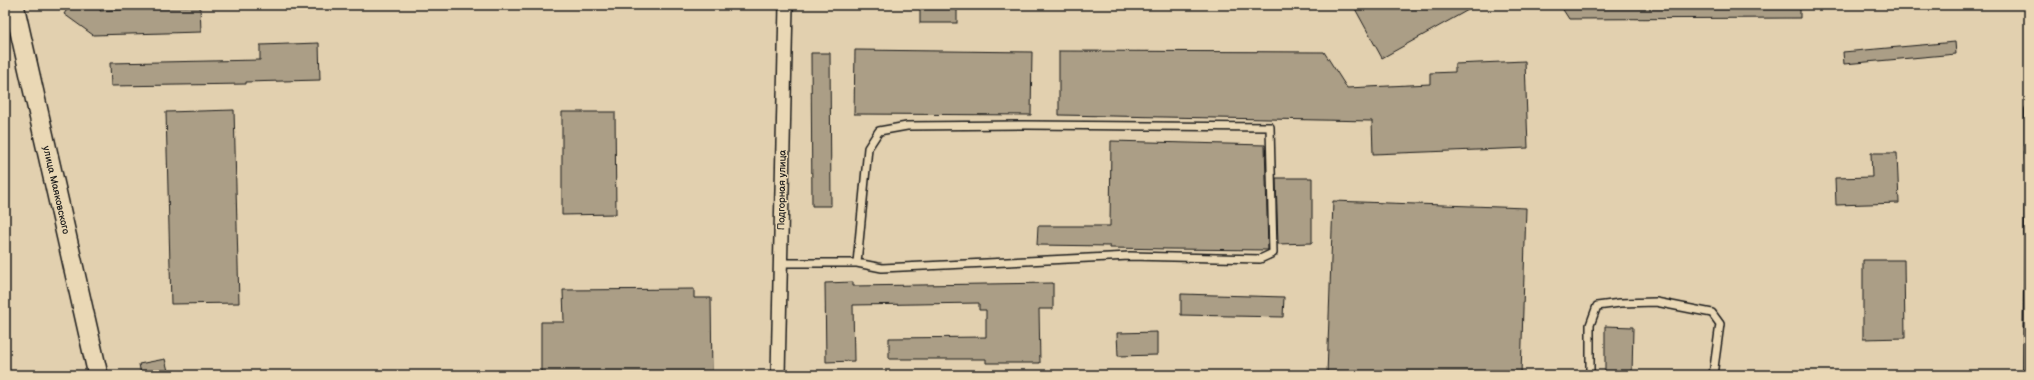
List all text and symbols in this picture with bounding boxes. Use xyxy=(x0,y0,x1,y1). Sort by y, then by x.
street label: улица Маяковского xyxy=(40,145,72,235)
street label: Подгорная улица xyxy=(775,150,789,230)

